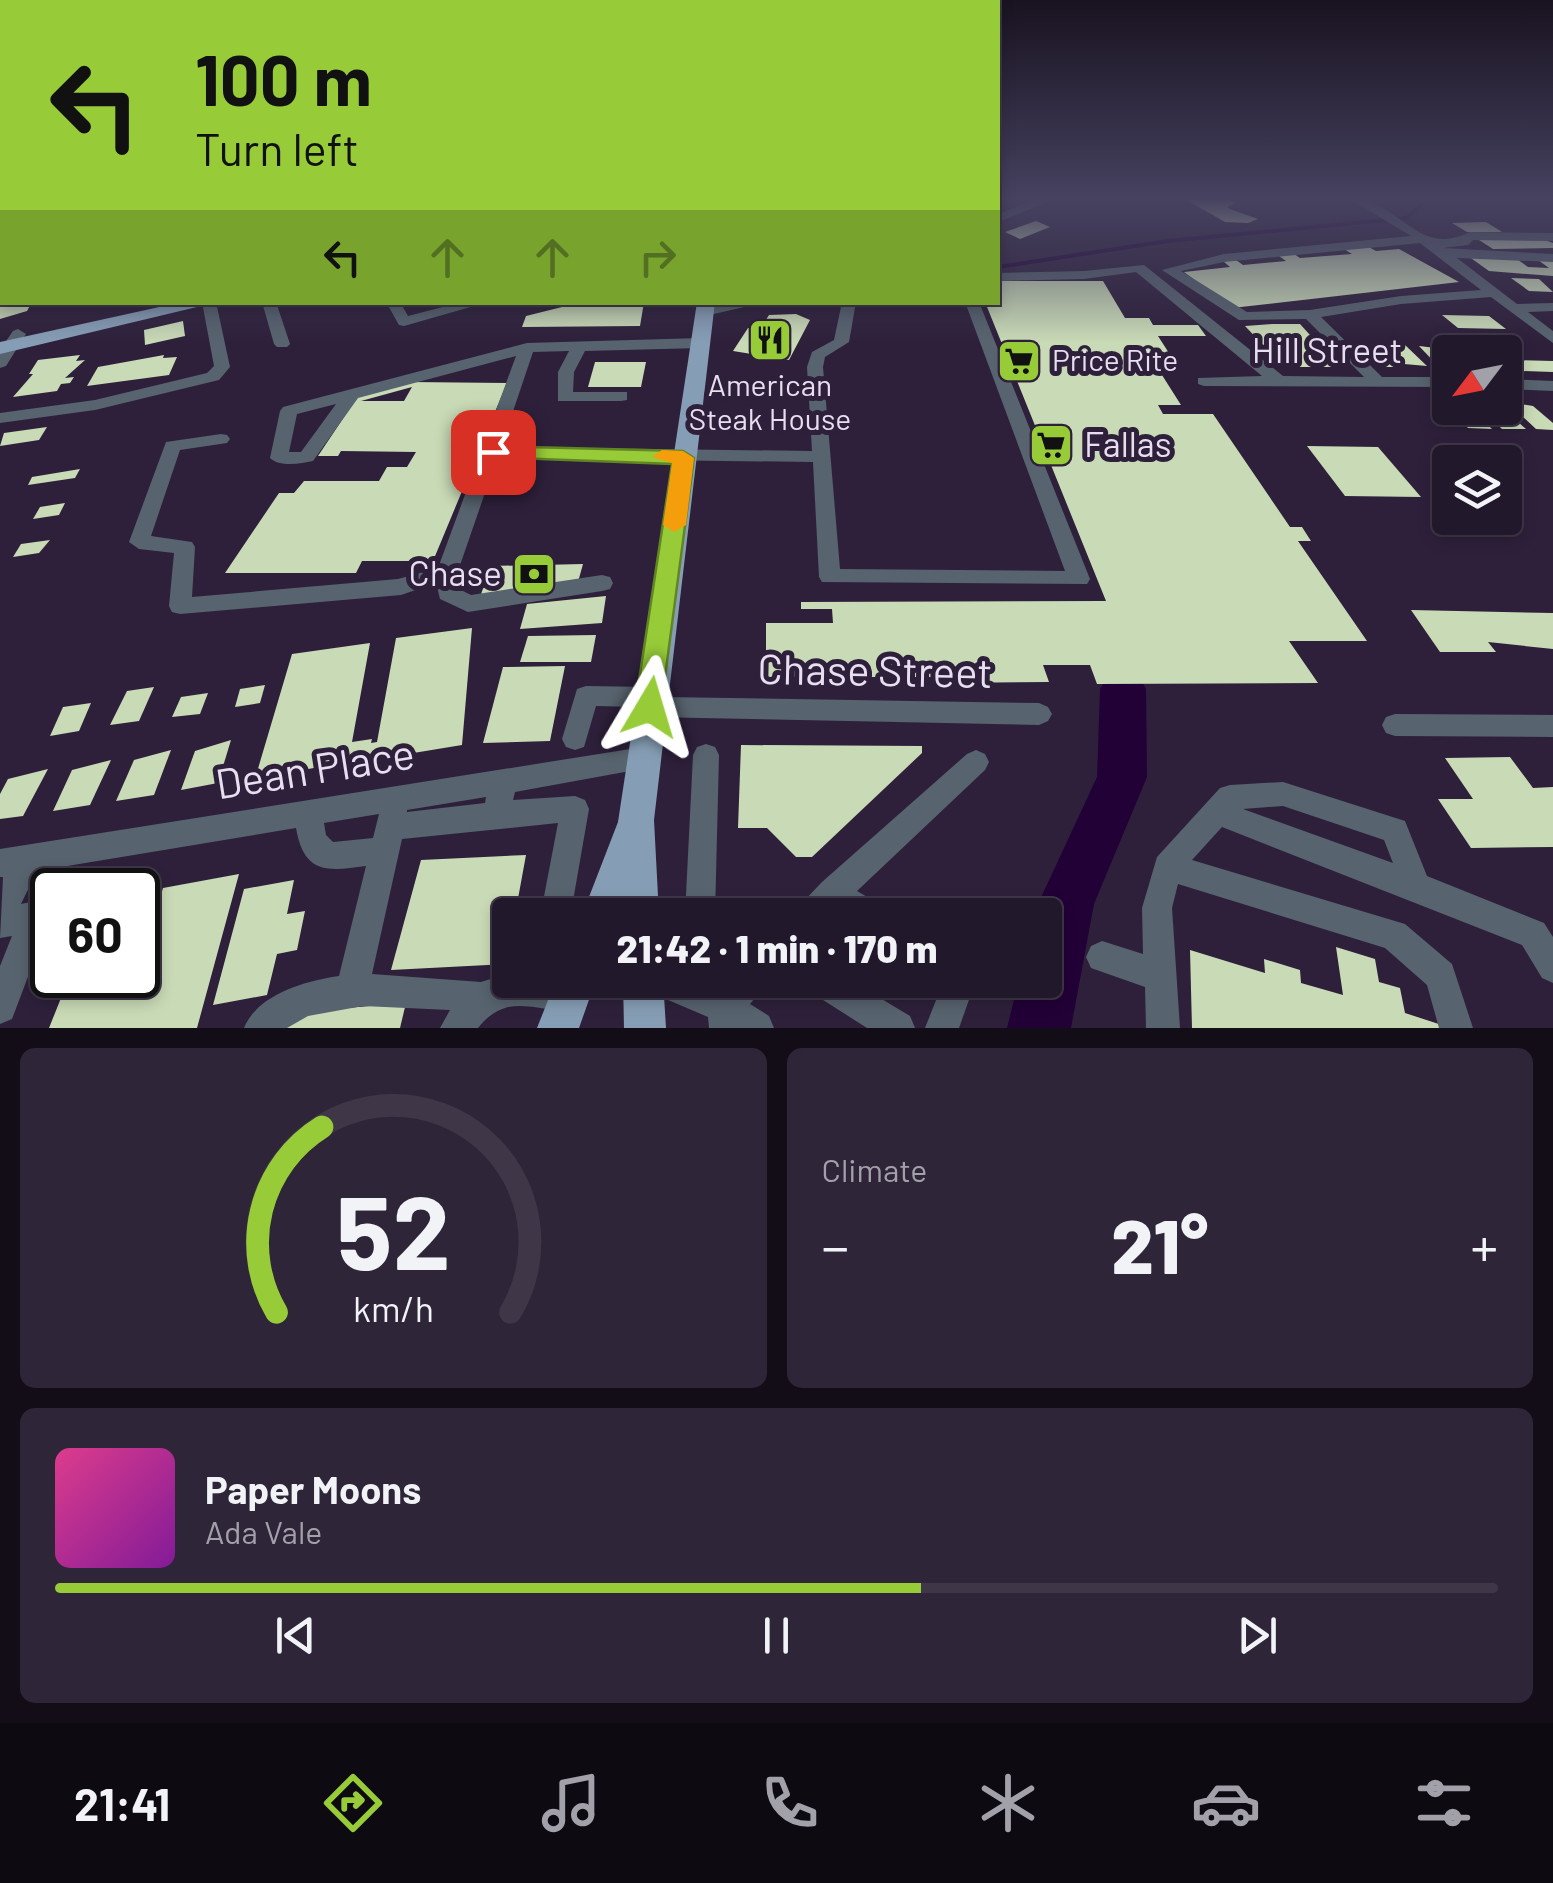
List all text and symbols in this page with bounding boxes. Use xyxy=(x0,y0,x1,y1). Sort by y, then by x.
text: 100 m xyxy=(195,36,372,120)
icon: left xyxy=(30,40,160,170)
text: Turn left xyxy=(195,121,359,175)
icon: left xyxy=(315,230,370,285)
icon: ahead xyxy=(420,230,475,285)
icon: ahead xyxy=(525,230,580,285)
icon: right xyxy=(630,230,685,285)
restaurant icon: American Steak House xyxy=(747,317,793,363)
street label: Hill Street xyxy=(1252,328,1402,370)
north arrow xyxy=(1432,335,1522,425)
map controls xyxy=(1432,335,1522,535)
supermarket icon: Price Rite xyxy=(996,338,1042,384)
place label: Price Rite xyxy=(1052,341,1178,377)
place label: American Steak House xyxy=(689,366,851,436)
pin xyxy=(451,410,536,495)
supermarket icon: Fallas xyxy=(1028,422,1074,468)
place label: Fallas xyxy=(1084,422,1171,464)
icon: arrive xyxy=(466,425,521,480)
button: layers xyxy=(1432,445,1522,535)
place label: Chase xyxy=(409,551,502,593)
bank icon: Chase xyxy=(511,551,557,597)
street label: Chase Street xyxy=(757,642,993,696)
position arrow xyxy=(598,655,702,759)
street label: Dean Place xyxy=(212,727,418,807)
speed limit sign: 60 xyxy=(30,868,160,998)
text: 21:42 · 1 min · 170 m xyxy=(617,925,937,971)
text: Climate xyxy=(822,1150,927,1188)
text: 52 xyxy=(336,1166,450,1291)
text: 21° xyxy=(1111,1199,1208,1289)
text: − xyxy=(822,1212,849,1278)
text: + xyxy=(1470,1212,1498,1278)
text: km/h xyxy=(353,1286,434,1329)
text: Paper Moons xyxy=(205,1466,421,1512)
text: Ada Vale xyxy=(205,1512,322,1550)
icon: previous xyxy=(268,1608,323,1663)
icon: pause xyxy=(749,1608,804,1663)
icon: next xyxy=(1230,1608,1285,1663)
icon: directions xyxy=(318,1768,388,1838)
icon: music xyxy=(536,1768,606,1838)
icon: phone xyxy=(755,1768,825,1838)
icon: climate xyxy=(973,1768,1043,1838)
icon: car xyxy=(1191,1768,1261,1838)
icon: filters xyxy=(1409,1768,1479,1838)
text: 21:41 xyxy=(74,1776,170,1830)

